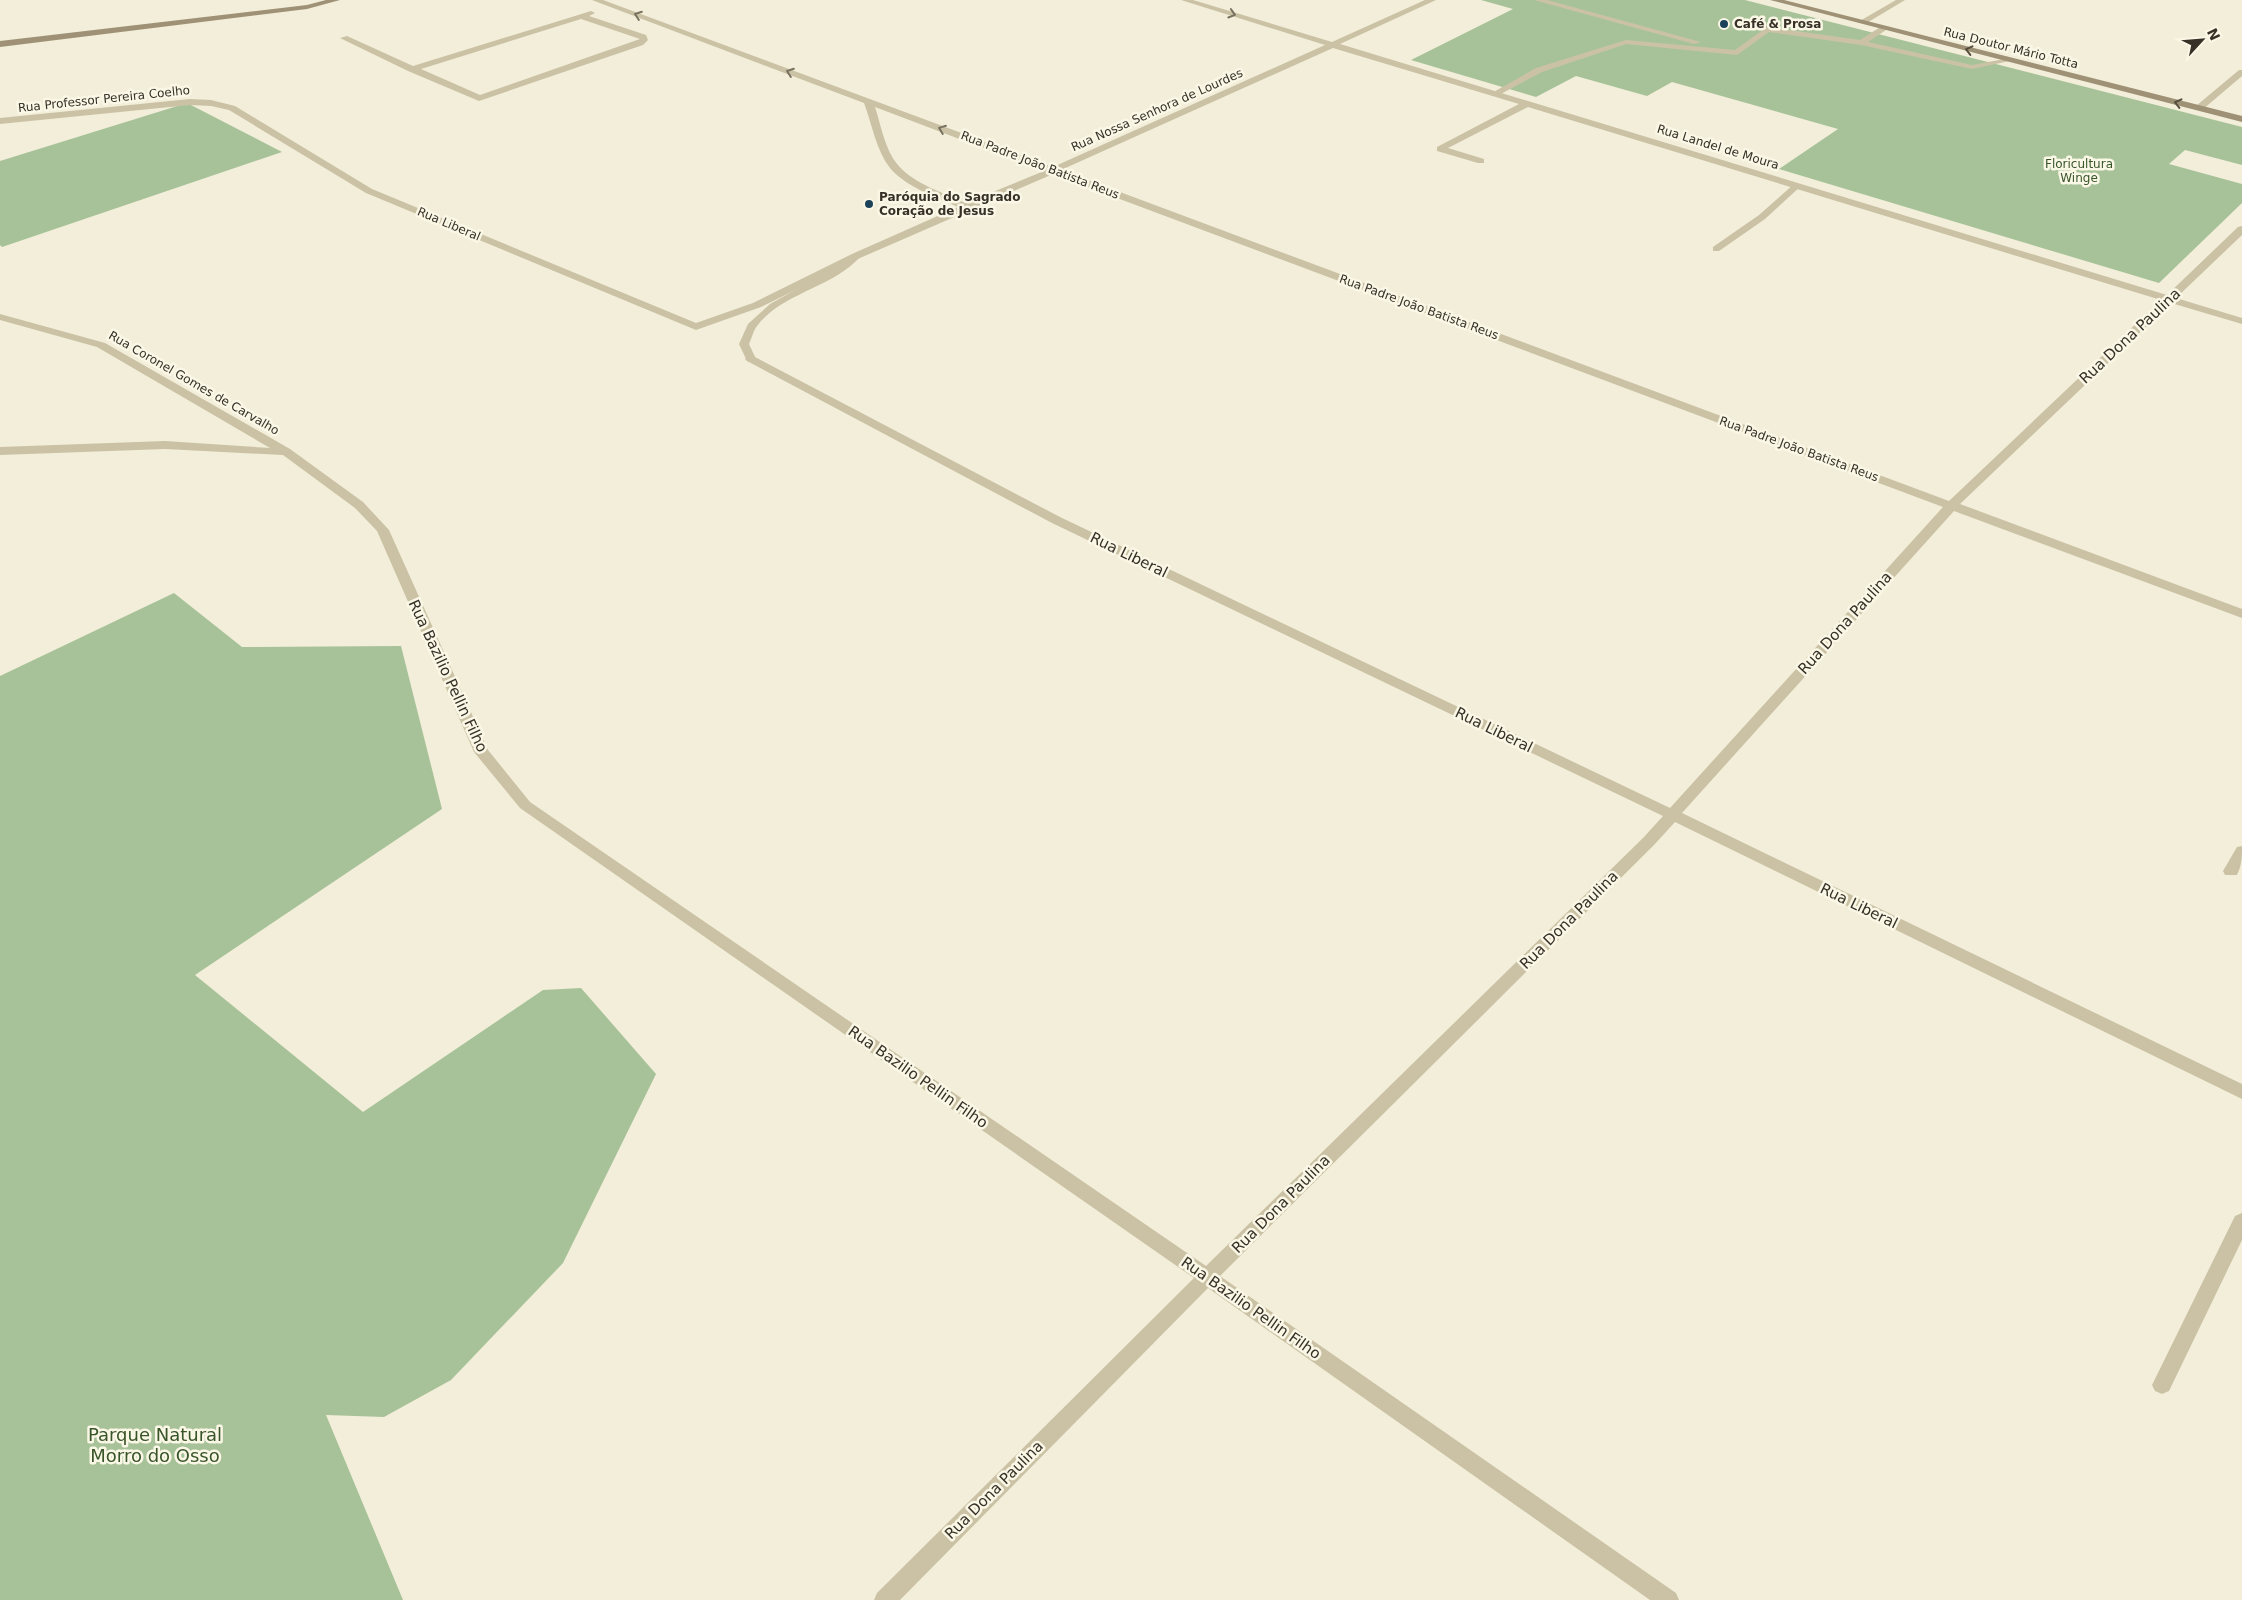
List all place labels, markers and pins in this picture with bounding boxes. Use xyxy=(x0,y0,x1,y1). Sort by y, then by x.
place label: Café & Prosa xyxy=(1734,17,1821,31)
marker: Café & Prosa xyxy=(1718,18,1730,30)
place label: Paróquia do Sagrado Coração de Jesus xyxy=(879,190,1020,218)
marker: Paróquia do Sagrado Coração de Jesus xyxy=(863,198,875,210)

